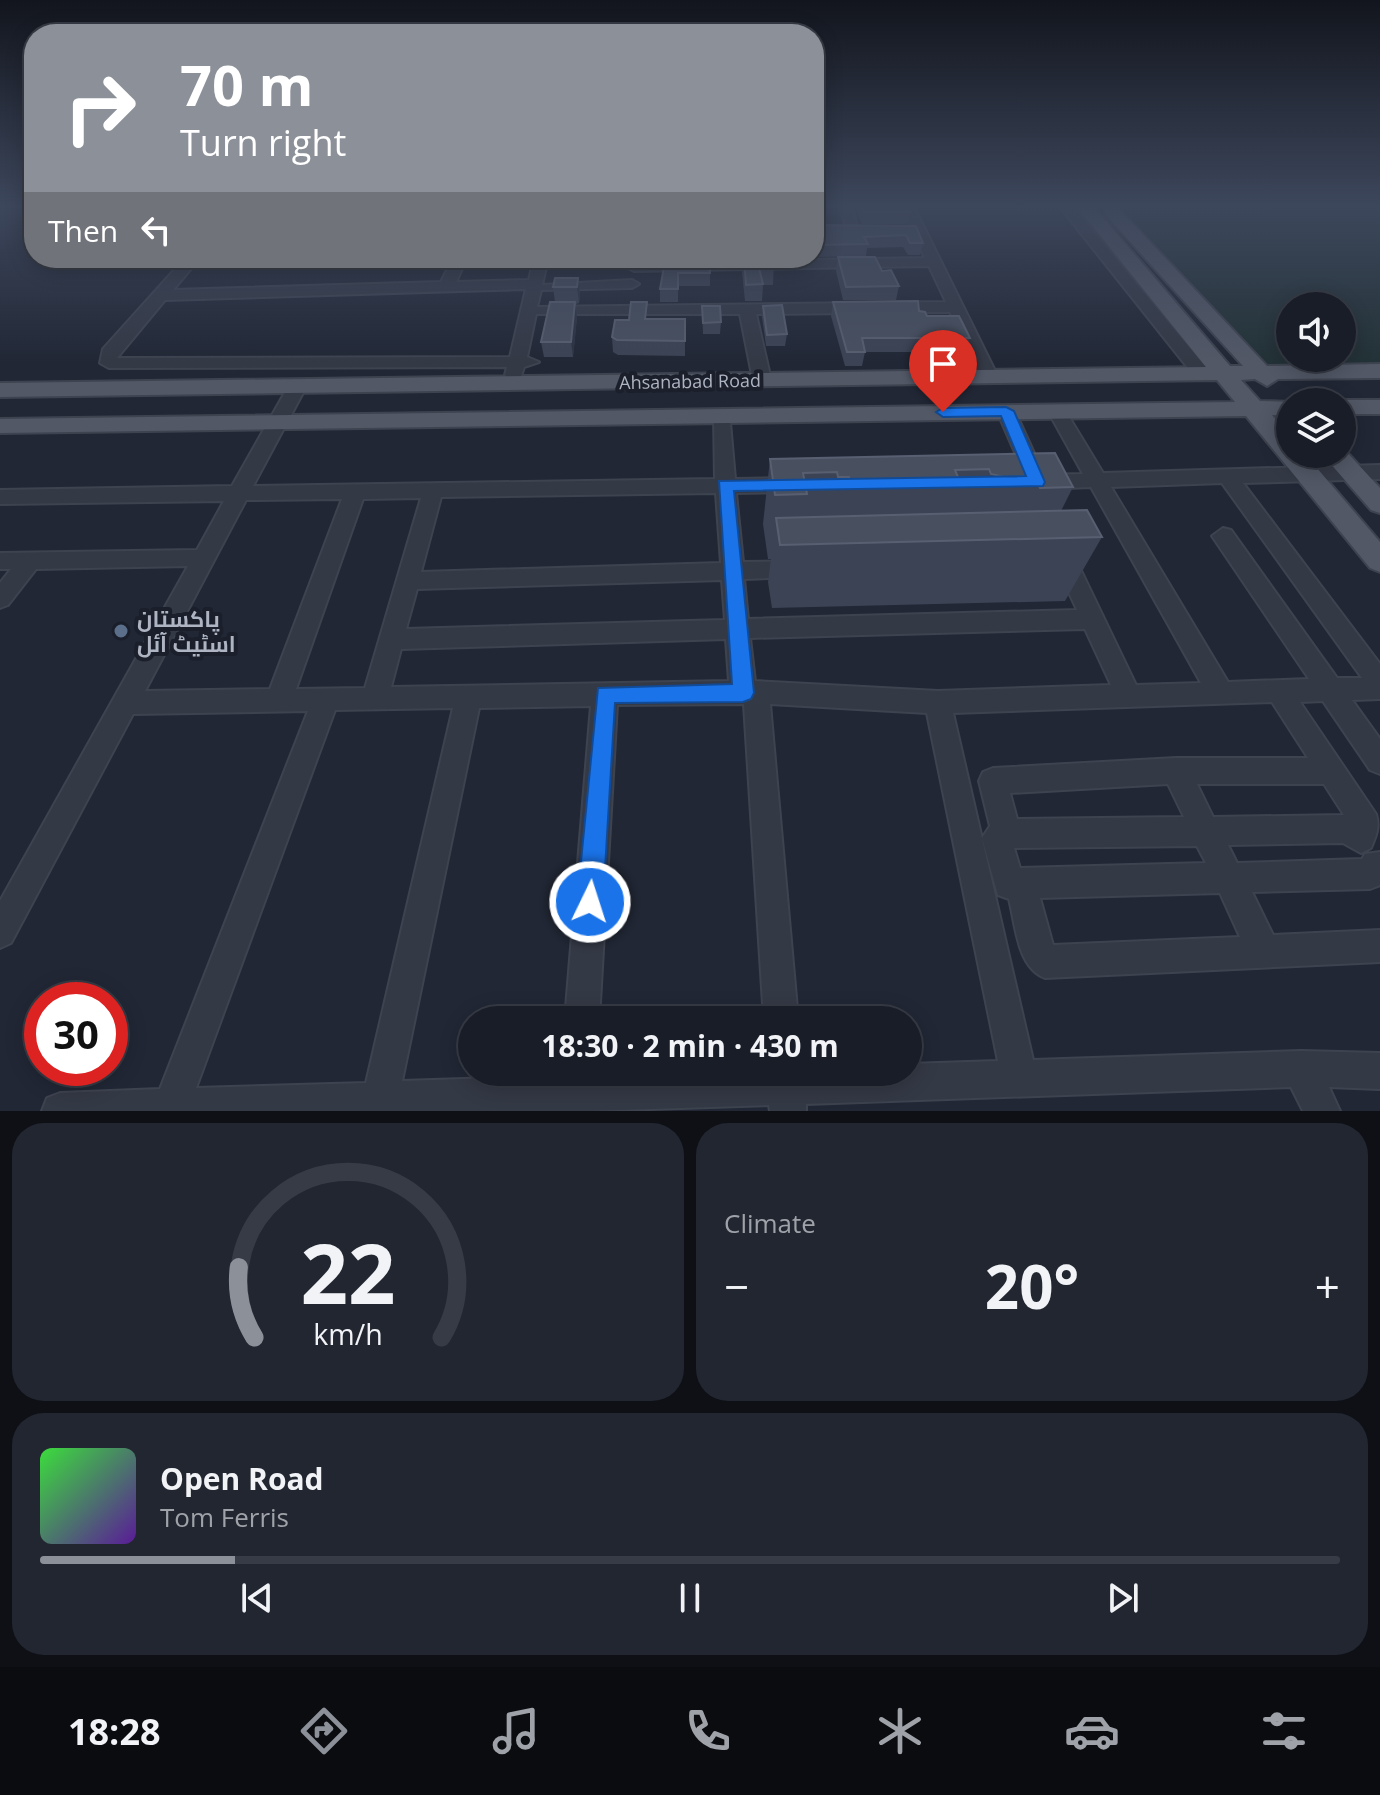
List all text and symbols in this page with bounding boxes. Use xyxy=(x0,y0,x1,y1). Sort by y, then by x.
text: 70 m xyxy=(180,46,314,122)
icon: right xyxy=(48,56,152,160)
text: Turn right xyxy=(180,118,346,167)
icon: left xyxy=(134,208,178,252)
text: Then xyxy=(48,210,118,251)
map controls xyxy=(1276,292,1356,468)
button: sound xyxy=(1276,292,1356,372)
pin xyxy=(909,330,977,412)
icon: arrive xyxy=(921,342,965,386)
street label: Ahsanabad Road xyxy=(619,368,761,394)
button: layers xyxy=(1276,388,1356,468)
place label: پاکستان اسٹیٹ آئل xyxy=(137,603,236,658)
marker: پاکستان اسٹیٹ آئل xyxy=(112,622,130,640)
position arrow xyxy=(548,860,632,944)
speed limit sign: 30 xyxy=(24,982,128,1086)
text: 18:30 · 2 min · 430 m xyxy=(541,1025,839,1066)
text: Climate xyxy=(724,1205,816,1241)
text: 22 xyxy=(300,1215,396,1328)
text: 20° xyxy=(985,1245,1079,1327)
text: − xyxy=(724,1256,749,1316)
text: + xyxy=(1315,1256,1340,1316)
text: km/h xyxy=(313,1314,383,1353)
text: Open Road xyxy=(160,1458,324,1499)
text: Tom Ferris xyxy=(160,1499,289,1535)
icon: previous xyxy=(235,1576,279,1620)
icon: pause xyxy=(668,1576,712,1620)
icon: next xyxy=(1101,1576,1145,1620)
icon: directions xyxy=(296,1703,352,1759)
icon: music xyxy=(488,1703,544,1759)
icon: phone xyxy=(680,1703,736,1759)
icon: climate xyxy=(872,1703,928,1759)
icon: car xyxy=(1064,1703,1120,1759)
icon: filters xyxy=(1256,1703,1312,1759)
text: 18:28 xyxy=(68,1707,161,1756)

